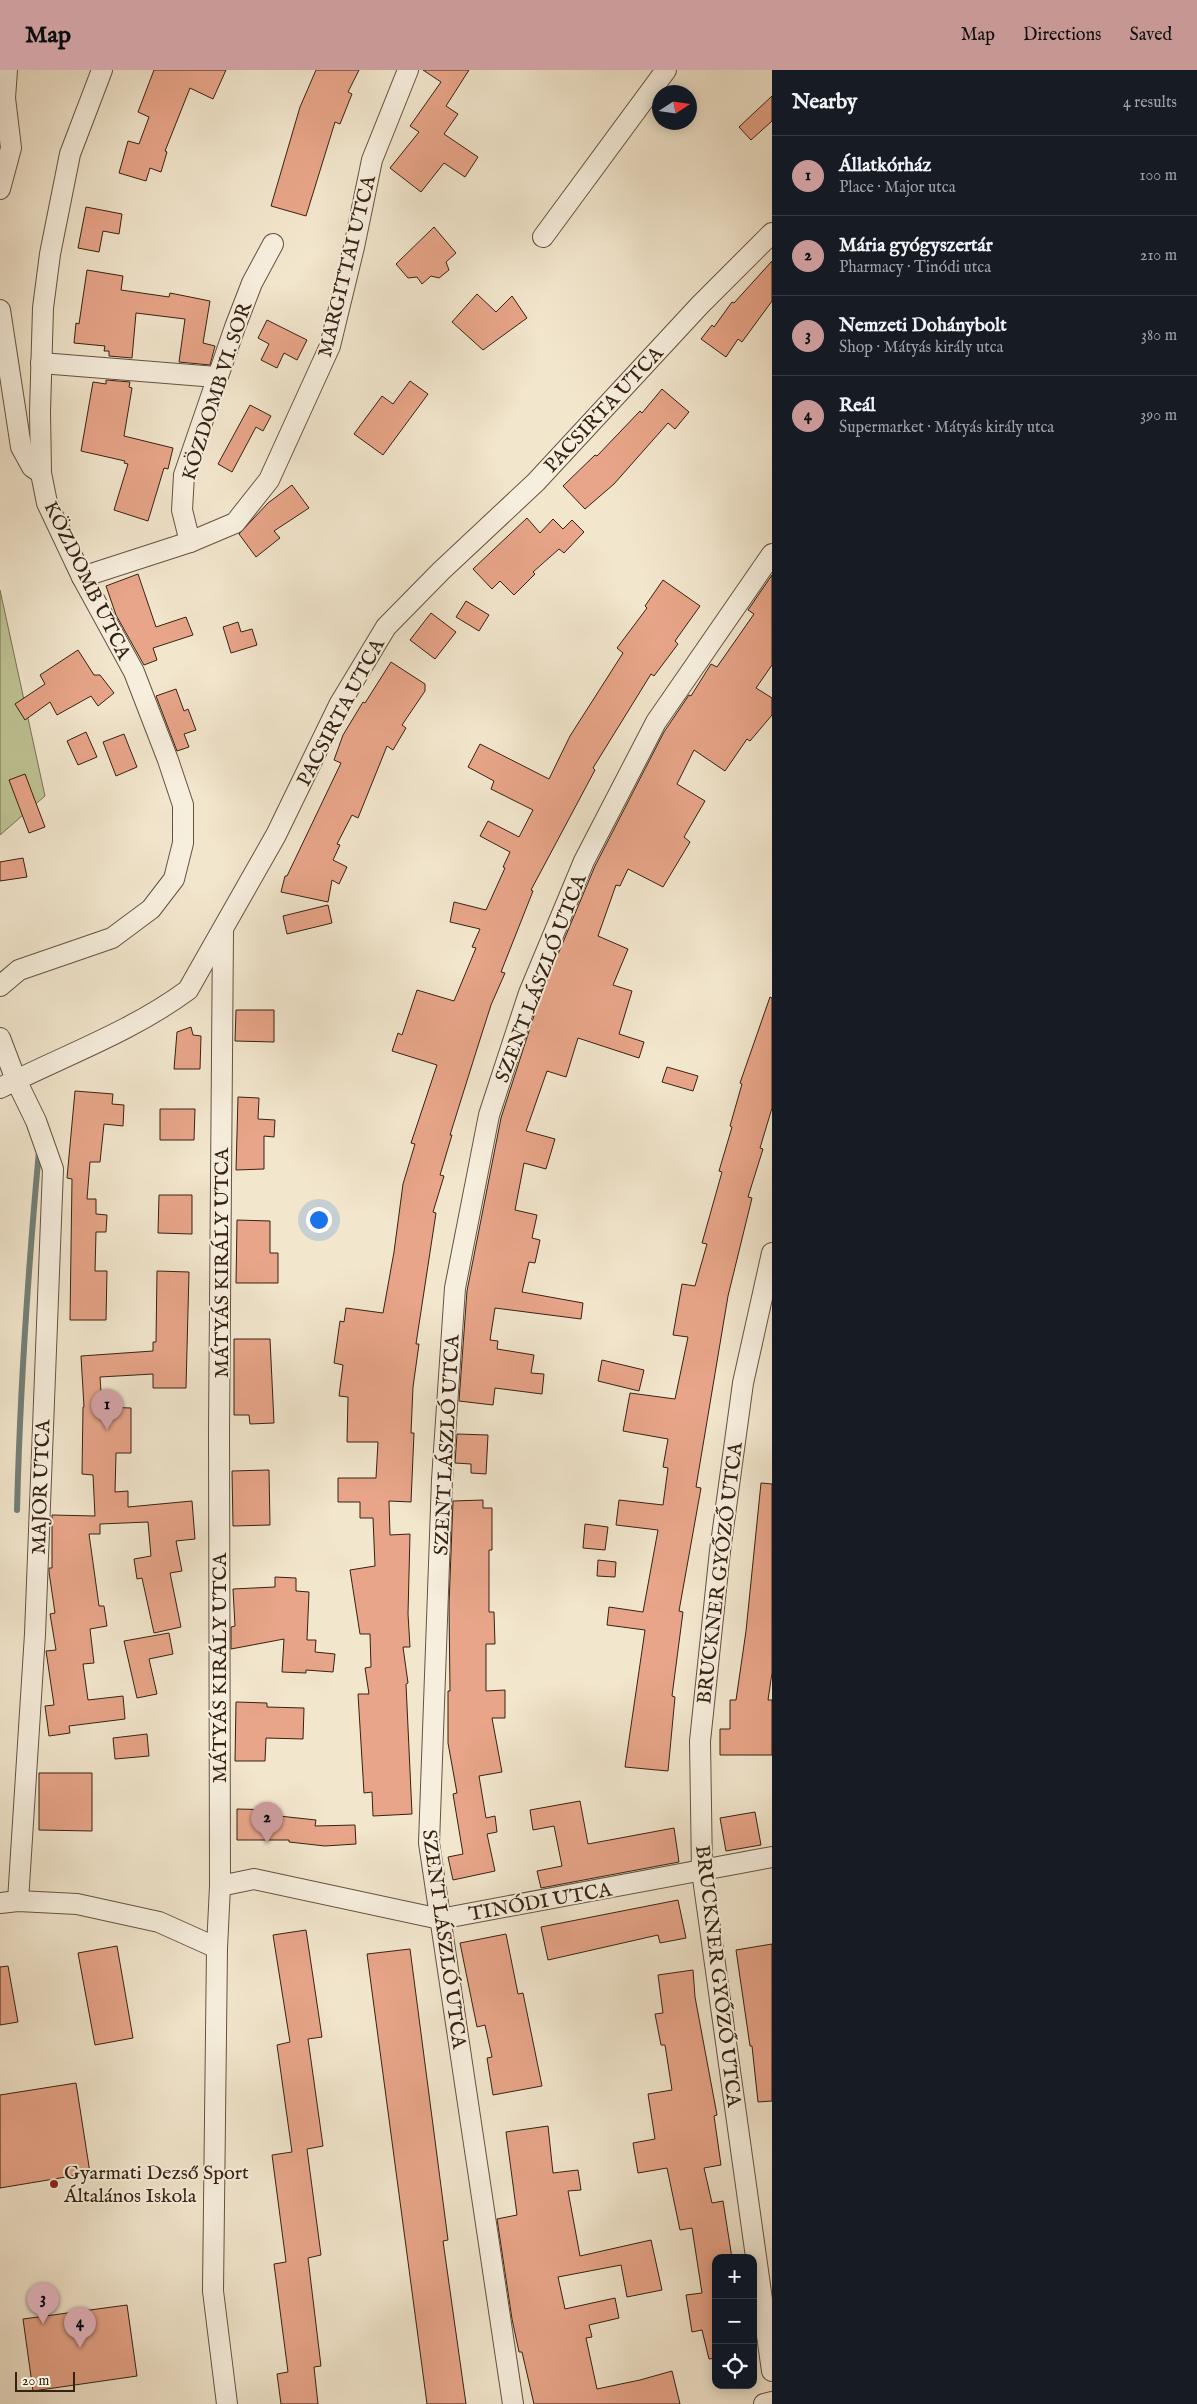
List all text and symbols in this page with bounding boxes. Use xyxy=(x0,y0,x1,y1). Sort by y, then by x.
text: Map xyxy=(25,20,71,51)
text: Map xyxy=(961,24,995,47)
text: Directions xyxy=(1023,24,1101,47)
text: Saved xyxy=(1129,24,1172,47)
north arrow xyxy=(652,85,697,130)
text: Nearby xyxy=(792,89,857,116)
text: 4 results xyxy=(1123,93,1177,113)
text: Állatkórház xyxy=(839,154,931,178)
text: 1 xyxy=(805,166,811,186)
text: 100 m xyxy=(1140,166,1177,186)
street label: MARGITTAI UTCA xyxy=(313,172,382,360)
text: Place · Major utca xyxy=(839,178,956,198)
text: Mária gyógyszertár xyxy=(839,234,993,258)
text: 2 xyxy=(804,246,812,266)
text: 210 m xyxy=(1140,246,1177,266)
text: Pharmacy · Tinódi utca xyxy=(839,258,991,278)
street label: KÖZDOMB VI. SOR xyxy=(177,298,258,484)
text: Nemzeti Dohánybolt xyxy=(839,314,1007,338)
text: 3 xyxy=(805,326,811,346)
text: 380 m xyxy=(1141,326,1177,346)
text: Shop · Mátyás király utca xyxy=(839,338,1003,358)
street label: PACSIRTA UTCA xyxy=(539,341,669,478)
text: Reál xyxy=(839,394,876,418)
text: 4 xyxy=(804,406,812,426)
text: 390 m xyxy=(1140,406,1177,426)
text: Supermarket · Mátyás király utca xyxy=(839,418,1054,438)
street label: KÖZDOMB UTCA xyxy=(37,497,136,664)
street label: PACSIRTA UTCA xyxy=(292,634,391,791)
street label: SZENT LÁSZLÓ UTCA xyxy=(490,870,593,1086)
street label: MÁTYÁS KIRÁLY UTCA xyxy=(210,1147,235,1378)
your location xyxy=(306,1207,332,1233)
street label: SZENT LÁSZLÓ UTCA xyxy=(429,1334,466,1556)
pin: 1 xyxy=(91,1389,123,1430)
street label: MAJOR UTCA xyxy=(27,1419,56,1555)
street label: BRUCKNER GYŐZŐ UTCA xyxy=(692,1440,749,1706)
street label: MÁTYÁS KIRÁLY UTCA xyxy=(208,1552,233,1783)
pin: 2 xyxy=(251,1802,283,1843)
street label: SZENT LÁSZLÓ UTCA xyxy=(416,1828,471,2051)
street label: BRUCKNER GYŐZŐ UTCA xyxy=(689,1844,746,2109)
street label: TINÓDI UTCA xyxy=(467,1878,614,1927)
place label: Gyarmati Dezső Sport Általános Iskola xyxy=(63,2161,249,2209)
marker: Gyarmati Dezső Sport Általános Iskola xyxy=(48,2178,60,2190)
map controls xyxy=(712,2254,757,2389)
button: + xyxy=(712,2254,757,2299)
pin: 3 xyxy=(27,2283,59,2324)
button: − xyxy=(712,2299,757,2344)
pin: 4 xyxy=(64,2307,96,2348)
button: locate xyxy=(712,2344,757,2389)
scale bar xyxy=(15,2369,75,2392)
text: 20 m xyxy=(22,2372,49,2390)

